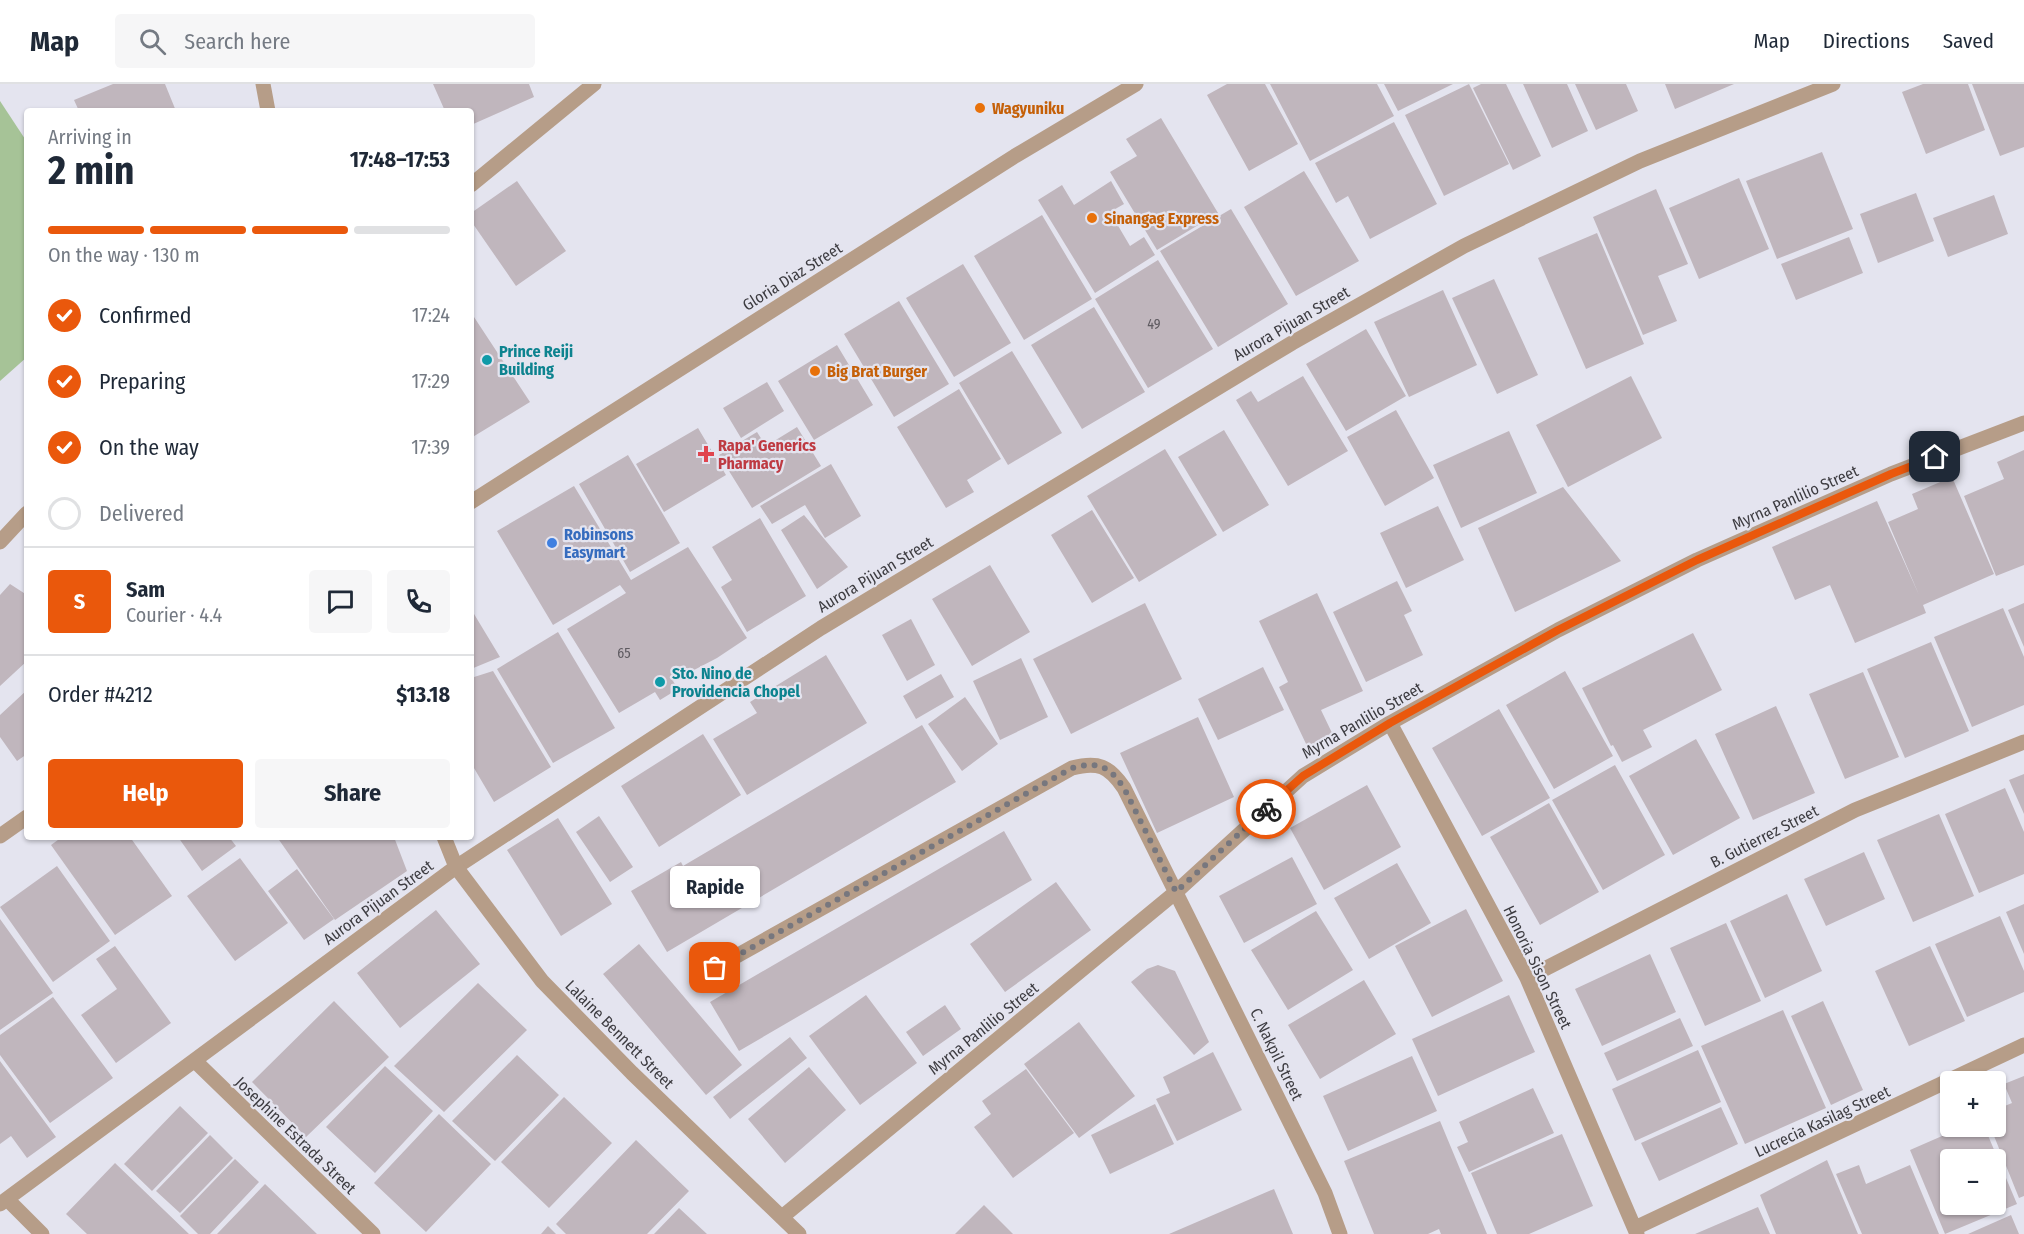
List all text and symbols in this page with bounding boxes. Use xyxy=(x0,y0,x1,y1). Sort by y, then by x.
search box xyxy=(115,14,535,68)
text: Map xyxy=(30,25,79,58)
icon: search xyxy=(136,25,169,58)
text: Search here xyxy=(184,28,290,55)
text: Map xyxy=(1753,28,1790,54)
text: Directions xyxy=(1823,28,1910,54)
text: Saved xyxy=(1943,28,1994,54)
place label: Wagyuniku xyxy=(992,99,1064,118)
marker: Wagyuniku xyxy=(973,101,987,115)
text: Arriving in xyxy=(48,125,132,149)
text: 17:48–17:53 xyxy=(350,146,450,173)
text: 2 min xyxy=(48,148,134,194)
place label: Sinangag Express xyxy=(1104,209,1219,228)
marker: Sinangag Express xyxy=(1085,211,1099,225)
street label: Gloria Diaz Street xyxy=(739,238,846,315)
text: On the way · 130 m xyxy=(48,243,200,267)
street label: Aurora Pijuan Street xyxy=(1230,282,1353,364)
icon: check xyxy=(48,299,81,332)
text: Confirmed xyxy=(99,302,192,329)
text: 17:24 xyxy=(412,303,450,327)
house number: 49 xyxy=(1147,316,1161,333)
place label: Prince Reiji Building xyxy=(499,342,573,379)
marker: Prince Reiji Building xyxy=(480,353,494,367)
place label: Big Brat Burger xyxy=(827,362,927,381)
marker: Big Brat Burger xyxy=(808,364,822,378)
icon: check xyxy=(48,365,81,398)
text: Preparing xyxy=(99,368,185,395)
text: 17:29 xyxy=(411,369,450,393)
icon: check xyxy=(48,431,81,464)
pin xyxy=(1909,431,1960,482)
text: On the way xyxy=(99,434,199,461)
text: 17:39 xyxy=(411,435,450,459)
place label: Rapa' Generics Pharmacy xyxy=(718,436,816,473)
icon: home xyxy=(1918,440,1951,473)
marker: Rapa' Generics Pharmacy xyxy=(699,447,713,461)
street label: Myrna Panlilio Street xyxy=(1729,461,1862,534)
text: Delivered xyxy=(99,500,184,527)
place label: Robinsons Easymart xyxy=(564,525,633,562)
street label: Aurora Pijuan Street xyxy=(814,532,937,616)
marker: Robinsons Easymart xyxy=(545,536,559,550)
button: chat xyxy=(309,570,372,633)
button: phone xyxy=(387,570,450,633)
text: Sam xyxy=(126,576,165,603)
text: S xyxy=(74,588,85,615)
text: Courier · 4.4 xyxy=(126,603,222,627)
house number: 65 xyxy=(617,645,631,662)
place label: Sto. Nino de Providencia Chopel xyxy=(672,664,800,701)
marker: Sto. Nino de Providencia Chopel xyxy=(653,675,667,689)
street label: Myrna Panlilio Street xyxy=(1299,678,1427,763)
text: Order #4212 xyxy=(48,681,153,708)
text: $13.18 xyxy=(396,681,450,708)
button: Help xyxy=(48,759,243,828)
button: Share xyxy=(255,759,450,828)
courier xyxy=(1236,779,1296,839)
icon: bike xyxy=(1250,793,1283,826)
street label: B. Gutierrez Street xyxy=(1707,801,1822,872)
street label: Aurora Pijuan Street xyxy=(320,856,438,949)
callout: Rapide xyxy=(670,866,760,908)
text: Rapide xyxy=(686,875,744,899)
street label: Honoria Sison Street xyxy=(1499,902,1576,1033)
pin xyxy=(689,942,740,993)
icon: bag xyxy=(698,951,731,984)
street label: Lalaine Bennett Street xyxy=(561,976,678,1093)
street label: Myrna Panlilio Street xyxy=(925,978,1043,1079)
street label: C. Nakpil Street xyxy=(1246,1005,1307,1104)
map controls xyxy=(1940,1071,2006,1215)
button: + xyxy=(1940,1071,2006,1137)
street label: Josephine Estrada Street xyxy=(231,1073,361,1198)
street label: Lucrecia Kasilag Street xyxy=(1752,1081,1894,1161)
button: − xyxy=(1940,1149,2006,1215)

